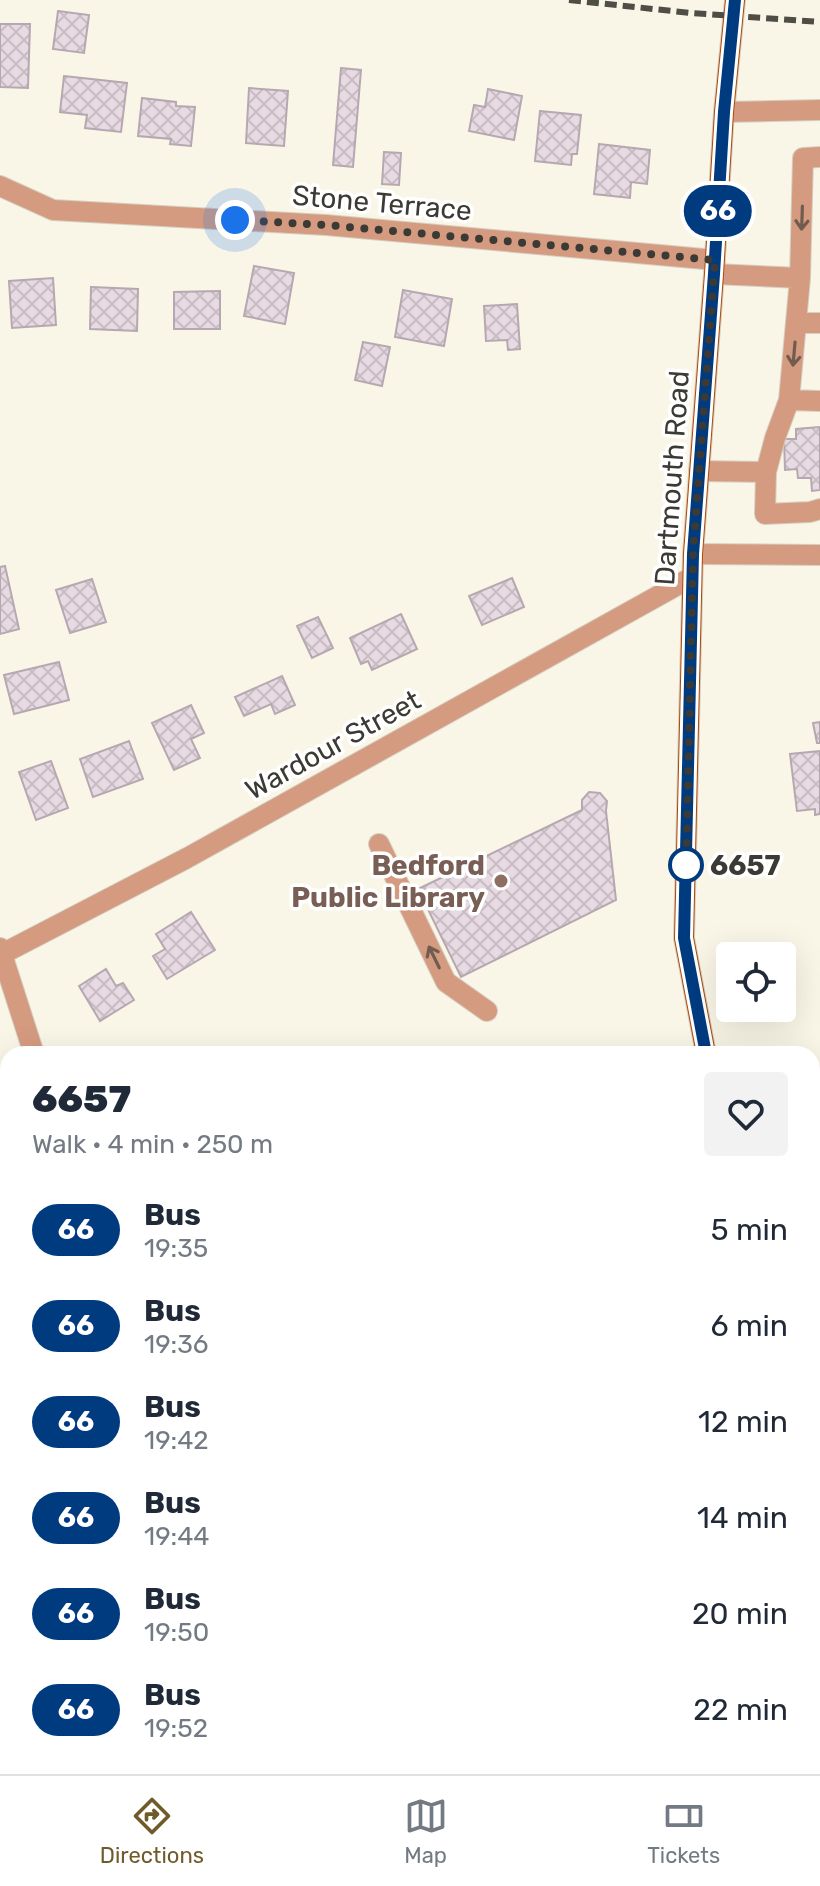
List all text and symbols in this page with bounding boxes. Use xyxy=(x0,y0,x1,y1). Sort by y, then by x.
street label: Stone Terrace xyxy=(291,179,473,227)
line badge: 66 xyxy=(682,185,754,237)
text: 66 xyxy=(700,194,736,227)
your location xyxy=(215,200,255,240)
one-way arrow xyxy=(794,204,809,231)
one-way arrow xyxy=(786,340,801,367)
street label: Dartmouth Road xyxy=(648,369,696,587)
street label: Wardour Street xyxy=(240,683,426,807)
marker: 6657 xyxy=(669,848,703,882)
place label: Bedford Public Library xyxy=(291,849,485,914)
place label: 6657 xyxy=(710,849,781,882)
marker: Bedford Public Library xyxy=(492,872,510,890)
map controls xyxy=(716,942,796,1022)
button: locate xyxy=(716,942,796,1022)
one-way arrow xyxy=(426,946,441,970)
button: heart xyxy=(704,1072,788,1156)
text: 6657 xyxy=(32,1076,131,1122)
text: Walk · 4 min · 250 m xyxy=(32,1129,273,1160)
text: Bus xyxy=(144,1197,201,1233)
text: 5 min xyxy=(711,1212,788,1248)
text: 66 xyxy=(58,1213,94,1246)
text: 19:35 xyxy=(144,1233,208,1264)
text: Bus xyxy=(144,1293,201,1329)
text: 6 min xyxy=(710,1308,788,1344)
text: 66 xyxy=(58,1309,94,1342)
text: 19:36 xyxy=(144,1329,209,1360)
text: Bus xyxy=(144,1389,201,1425)
text: 12 min xyxy=(698,1404,788,1440)
text: 66 xyxy=(58,1405,94,1438)
text: 19:42 xyxy=(144,1425,209,1456)
text: Bus xyxy=(144,1485,201,1521)
text: 14 min xyxy=(697,1500,788,1536)
text: 66 xyxy=(58,1501,94,1534)
text: 19:44 xyxy=(144,1521,210,1552)
text: Bus xyxy=(144,1581,201,1617)
text: 20 min xyxy=(692,1596,788,1632)
text: 66 xyxy=(58,1597,94,1630)
text: 19:50 xyxy=(144,1617,209,1648)
text: Bus xyxy=(144,1677,201,1713)
text: 22 min xyxy=(693,1692,788,1728)
text: 66 xyxy=(58,1693,94,1726)
text: 19:52 xyxy=(144,1713,208,1744)
tab: Directions xyxy=(100,1794,204,1869)
tab: Map xyxy=(404,1794,448,1869)
tab: Tickets xyxy=(647,1794,720,1869)

